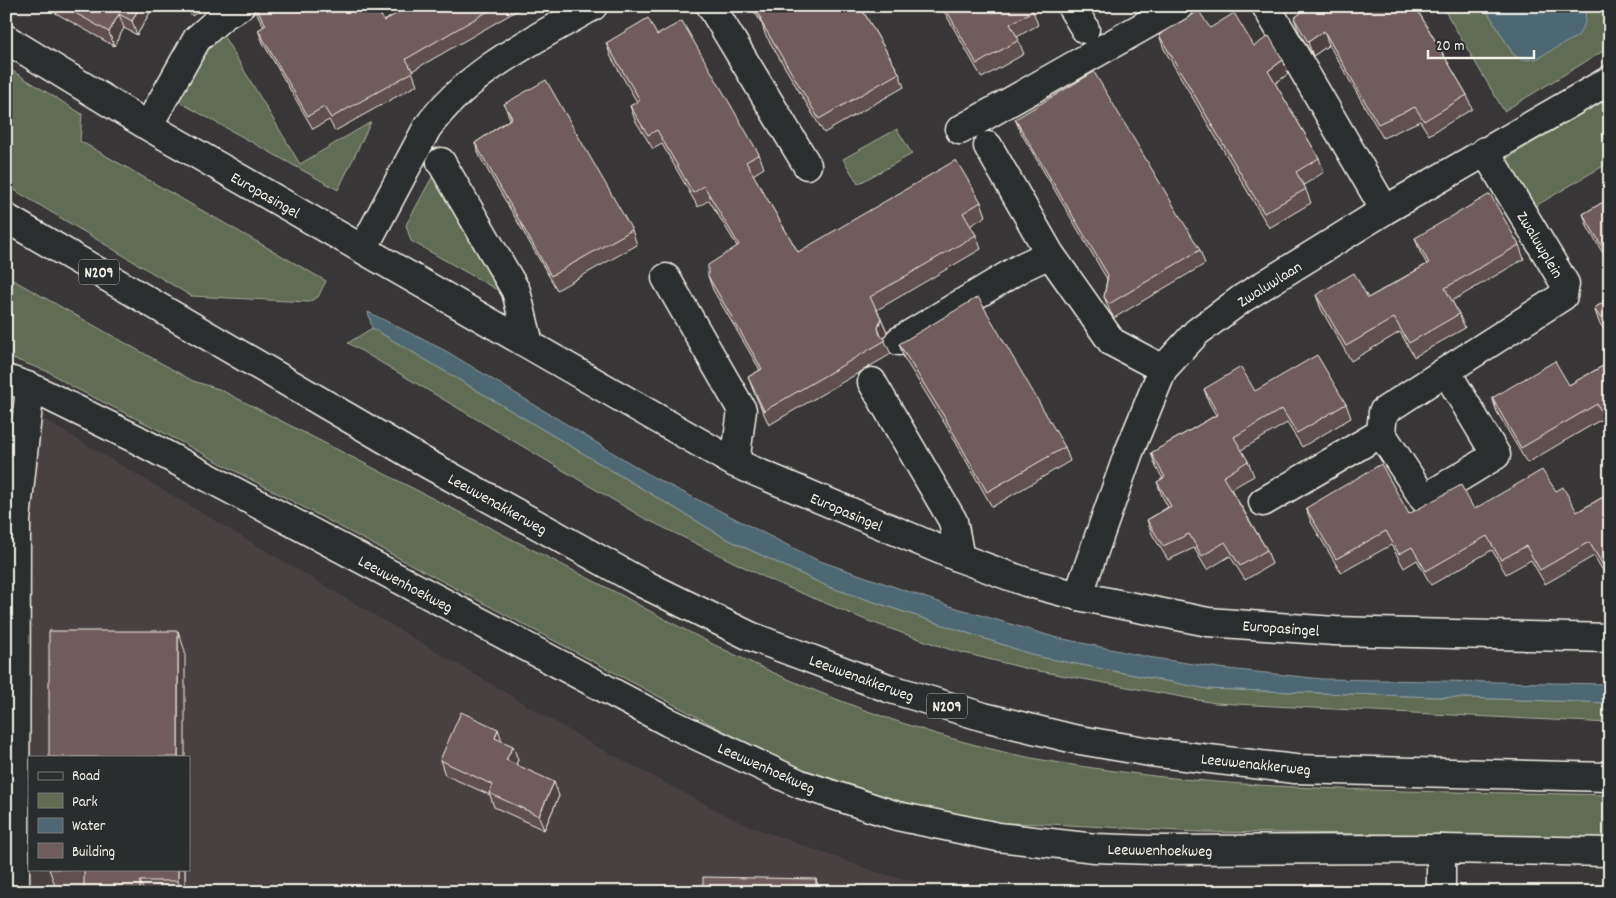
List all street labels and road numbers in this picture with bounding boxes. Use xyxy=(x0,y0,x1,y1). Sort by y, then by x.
street label: Europasingel xyxy=(226,167,304,225)
street label: Zwaluwplein xyxy=(1510,207,1568,283)
street label: Zwaluwlaan xyxy=(1234,256,1307,314)
road number: N209 xyxy=(79,260,119,284)
street label: Leeuwenakkerweg xyxy=(443,468,551,542)
street label: Europasingel xyxy=(806,488,886,539)
street label: Leeuwenhoekweg xyxy=(353,550,456,620)
street label: Europasingel xyxy=(1242,615,1320,644)
street label: Leeuwenakkerweg xyxy=(805,650,917,709)
road number: N209 xyxy=(927,694,967,718)
street label: Leeuwenhoekweg xyxy=(714,737,818,801)
street label: Leeuwenakkerweg xyxy=(1200,748,1312,783)
street label: Leeuwenhoekweg xyxy=(1107,839,1212,864)

